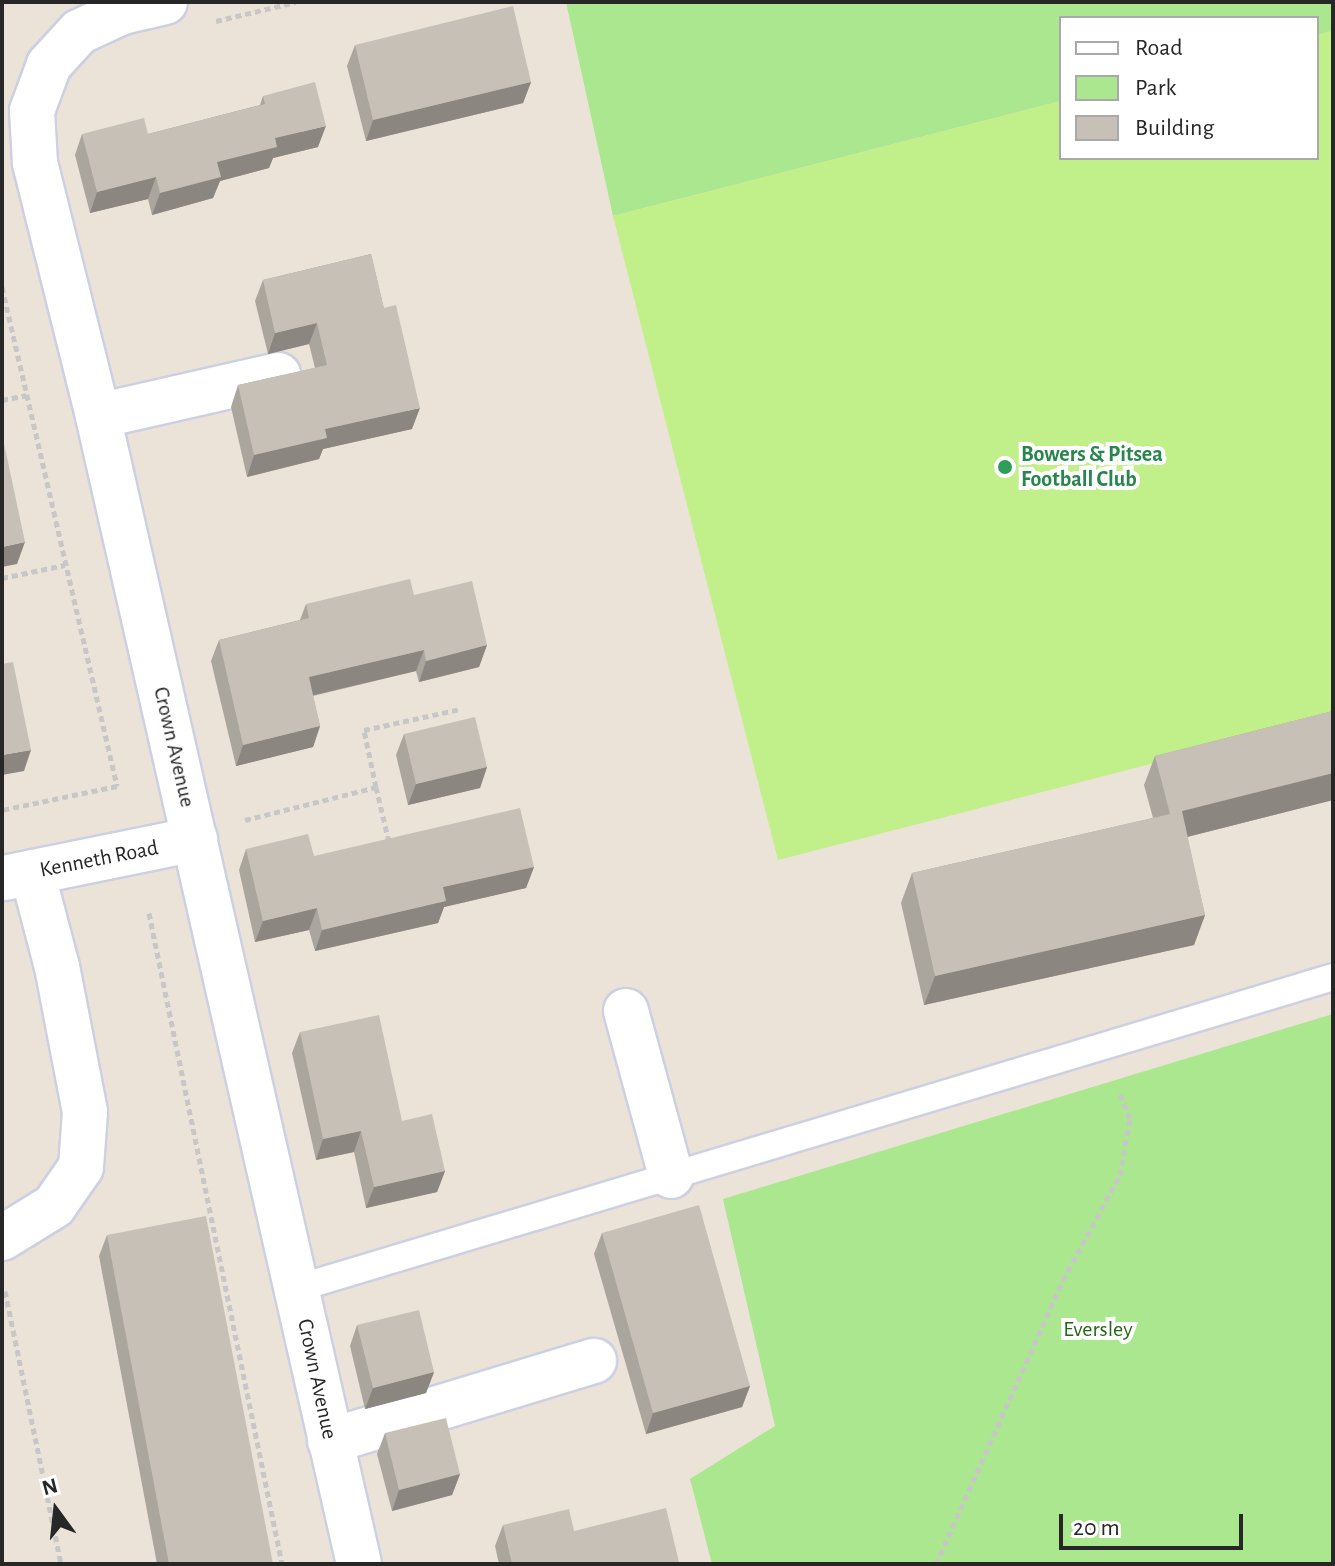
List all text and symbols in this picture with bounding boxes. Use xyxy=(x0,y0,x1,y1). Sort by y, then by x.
legend xyxy=(1059,16,1319,160)
text: Road xyxy=(1135,36,1183,60)
text: Park xyxy=(1135,76,1176,100)
text: Building xyxy=(1135,116,1214,140)
place label: Bowers & Pitsea Football Club xyxy=(1021,441,1163,492)
marker: Bowers & Pitsea Football Club xyxy=(996,458,1014,476)
street label: Crown Avenue xyxy=(147,684,201,810)
street label: Kenneth Road xyxy=(38,835,160,883)
street label: Crown Avenue xyxy=(291,1316,343,1442)
park label: Eversley xyxy=(1063,1317,1133,1343)
north arrow xyxy=(16,1470,96,1550)
text: N xyxy=(40,1474,60,1499)
scale bar xyxy=(1063,1498,1247,1548)
text: 20 m xyxy=(1073,1516,1120,1540)

